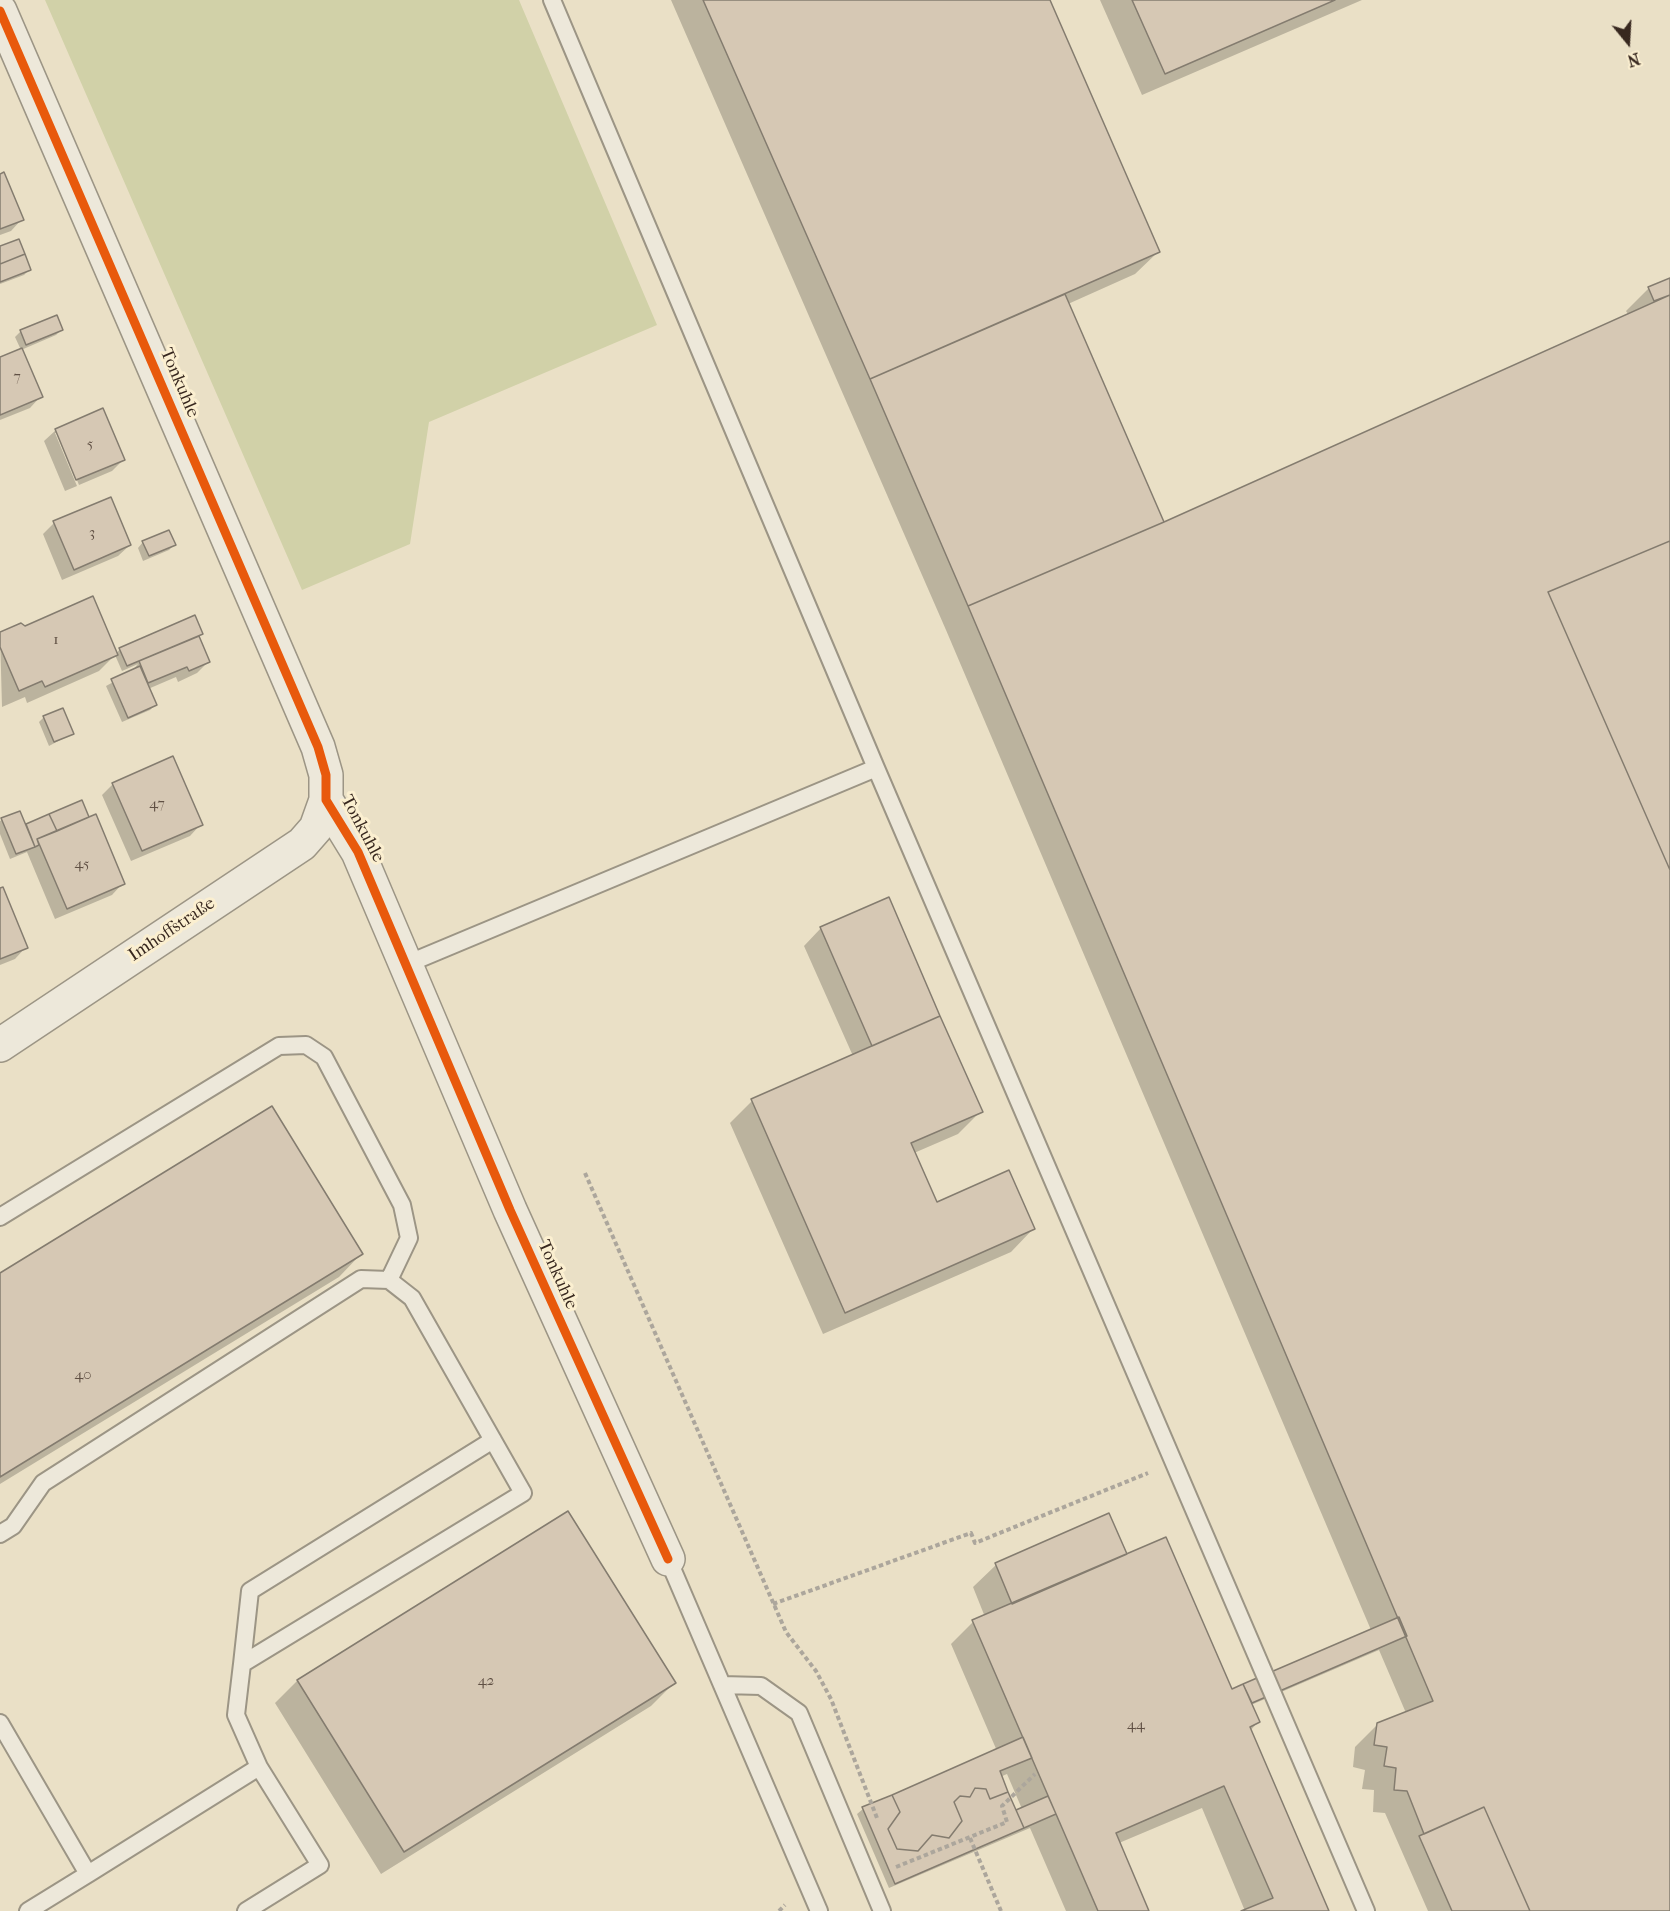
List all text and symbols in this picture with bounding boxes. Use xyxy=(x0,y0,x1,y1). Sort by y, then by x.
north arrow xyxy=(1598,12,1658,72)
text: N xyxy=(1625,49,1642,71)
street label: Tonkuhle xyxy=(155,345,203,421)
house number: 7 xyxy=(13,368,21,386)
house number: 5 xyxy=(87,435,93,453)
house number: 3 xyxy=(89,524,95,542)
house number: 1 xyxy=(53,631,59,649)
street label: Tonkuhle xyxy=(335,792,389,866)
house number: 47 xyxy=(149,795,165,813)
house number: 45 xyxy=(75,855,89,873)
street label: Imhoffstraße xyxy=(125,893,219,967)
street label: Tonkuhle xyxy=(532,1237,582,1313)
house number: 40 xyxy=(74,1366,92,1384)
house number: 42 xyxy=(478,1672,494,1690)
house number: 44 xyxy=(1127,1716,1145,1734)

